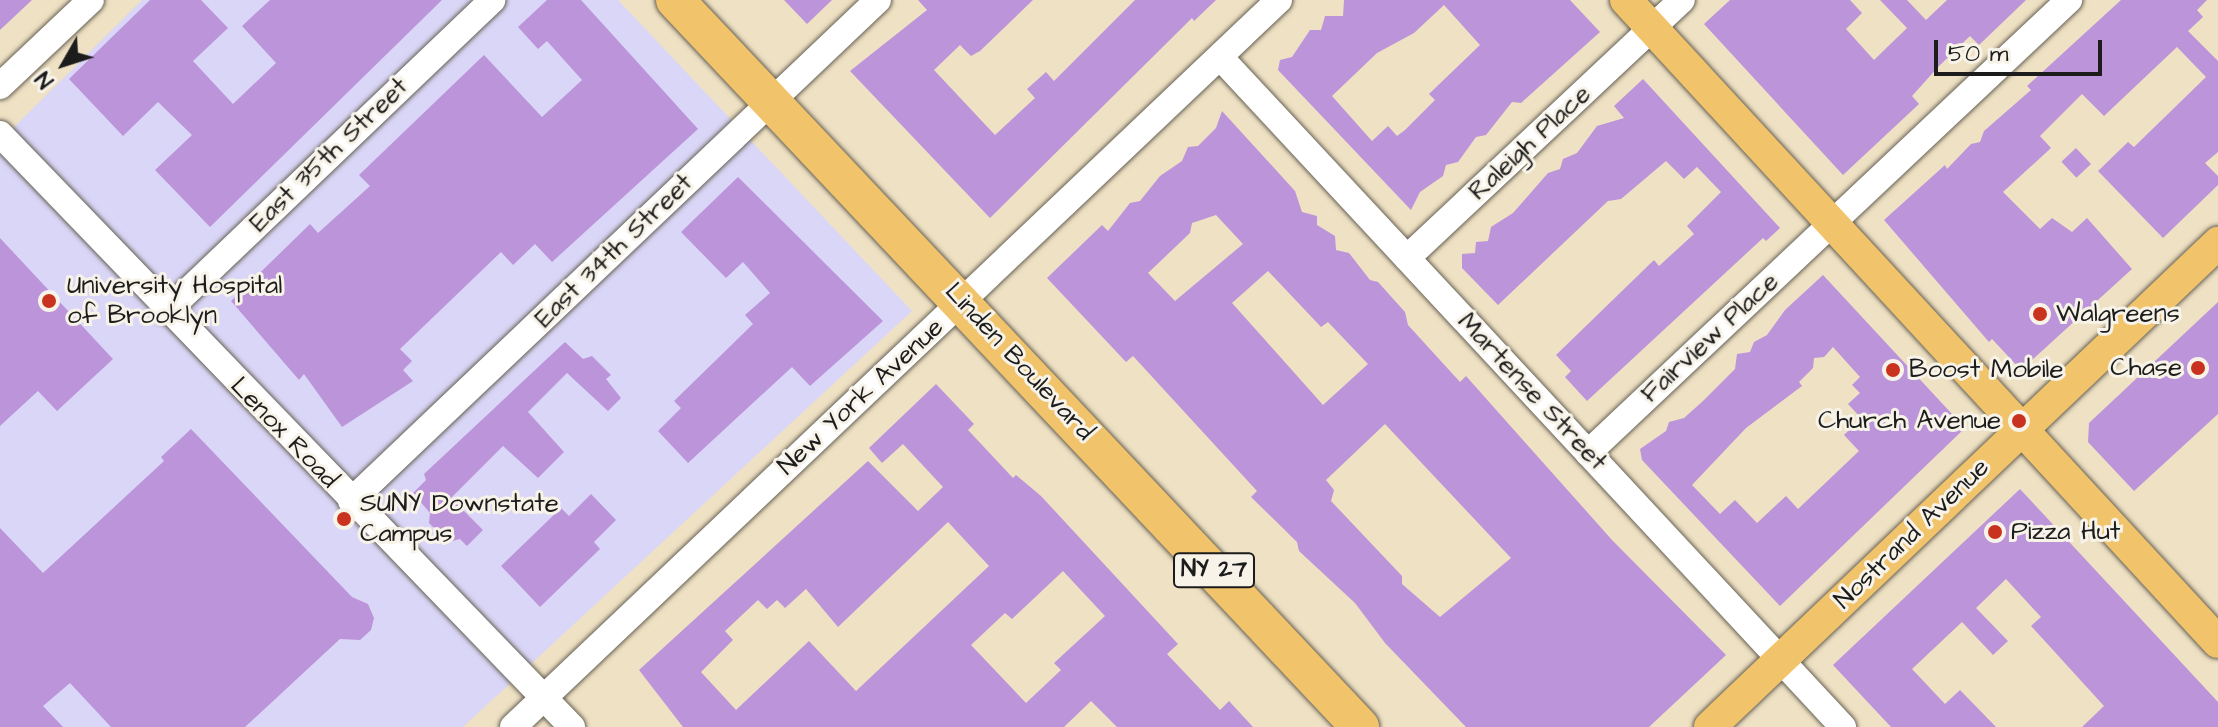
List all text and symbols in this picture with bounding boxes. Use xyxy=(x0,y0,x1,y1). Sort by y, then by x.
north arrow xyxy=(24,24,104,104)
scale bar xyxy=(1938,24,2106,74)
text: 50 m xyxy=(1948,37,2008,71)
text: N xyxy=(29,64,61,95)
street label: East 35th Street xyxy=(243,71,415,239)
street label: Raleigh Place xyxy=(1463,79,1597,207)
street label: East 34th Street xyxy=(529,168,699,334)
street label: Fairview Place xyxy=(1635,266,1785,410)
place label: University Hospital of Brooklyn xyxy=(67,270,282,332)
street label: Linden Boulevard xyxy=(938,277,1100,447)
marker: University Hospital of Brooklyn xyxy=(38,290,60,312)
place label: Walgreens xyxy=(2056,298,2180,330)
marker: Walgreens xyxy=(2031,305,2049,323)
street label: Martense Street xyxy=(1451,307,1613,477)
street label: New York Avenue xyxy=(772,312,950,482)
place label: Chase xyxy=(2110,352,2182,384)
place label: Boost Mobile xyxy=(1909,354,2064,386)
marker: Chase xyxy=(2189,359,2207,377)
marker: Boost Mobile xyxy=(1884,361,1902,379)
street label: Lenox Road xyxy=(223,371,345,495)
place label: Church Avenue xyxy=(1818,405,2001,437)
marker: Church Avenue xyxy=(2008,410,2030,432)
street label: Nostrand Avenue xyxy=(1828,452,1996,616)
place label: SUNY Downstate Campus xyxy=(360,488,559,550)
marker: SUNY Downstate Campus xyxy=(335,510,353,528)
place label: Pizza Hut xyxy=(2011,516,2120,548)
marker: Pizza Hut xyxy=(1986,523,2004,541)
road number: NY 27 xyxy=(1172,550,1256,590)

